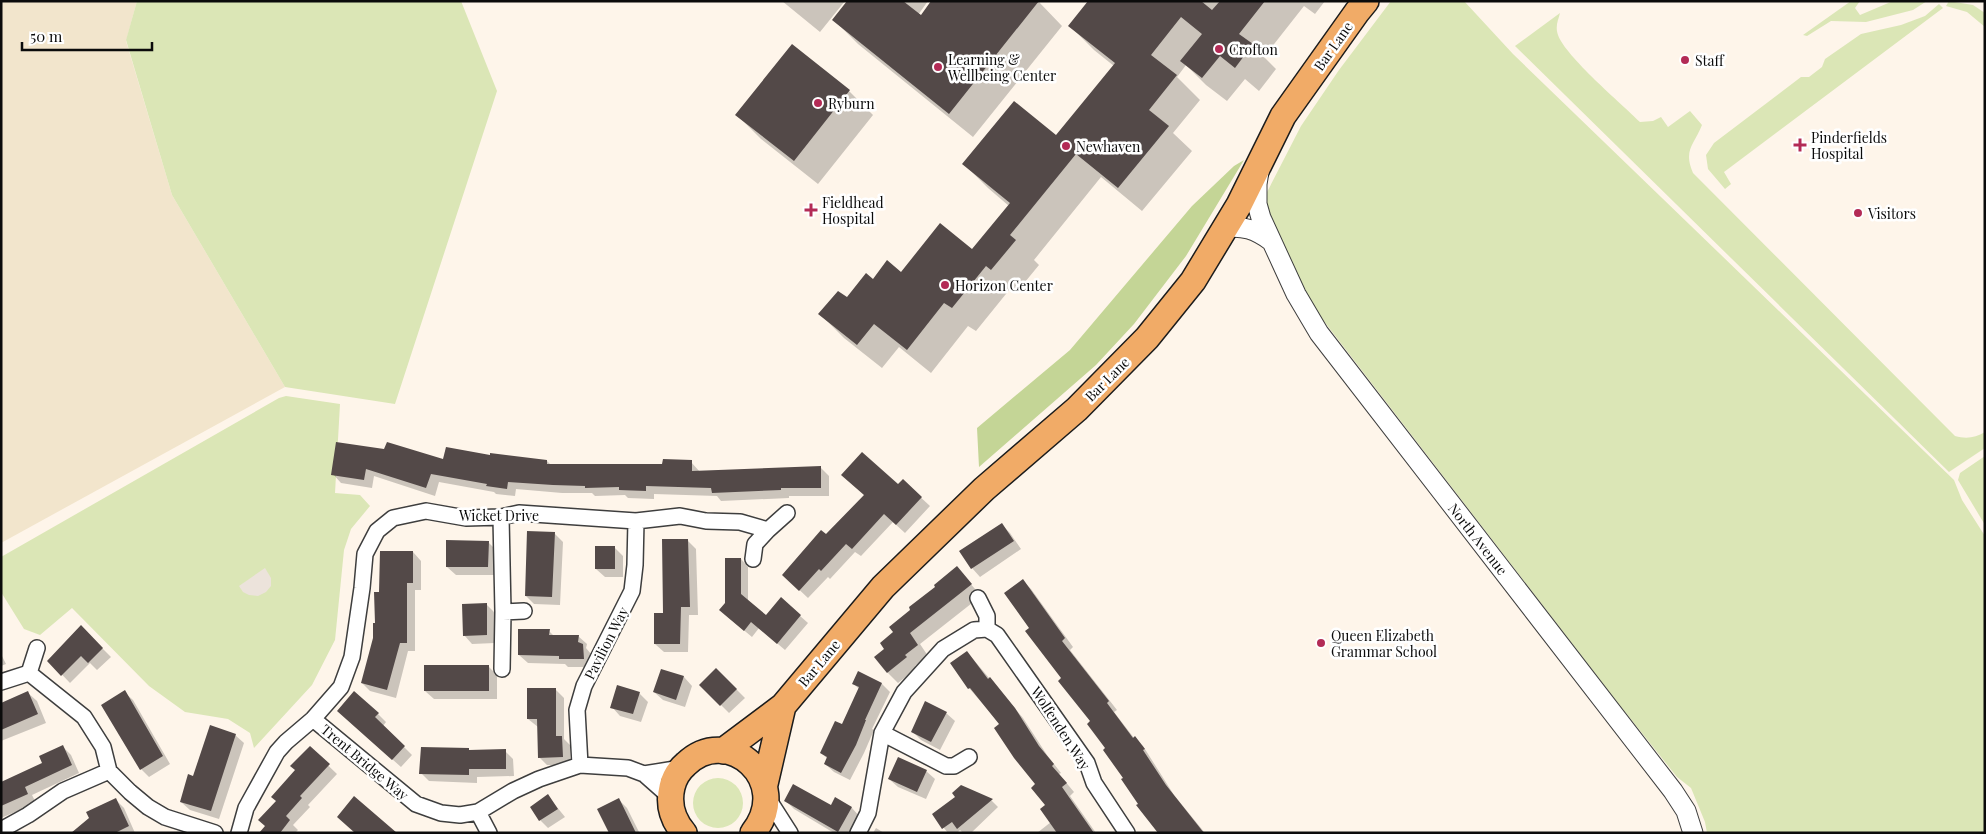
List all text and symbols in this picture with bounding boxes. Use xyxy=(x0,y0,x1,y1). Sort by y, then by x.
street label: Bar Lane xyxy=(1309,18,1357,74)
scale bar xyxy=(22,20,152,52)
text: 50 m xyxy=(30,26,63,46)
place label: Crofton xyxy=(1229,40,1279,59)
marker: Crofton xyxy=(1213,43,1225,55)
place label: Learning & Wellbeing Center xyxy=(947,50,1057,85)
place label: Staff xyxy=(1695,51,1725,70)
marker: Staff xyxy=(1679,54,1691,66)
marker: Learning & Wellbeing Center xyxy=(932,61,944,73)
place label: Ryburn xyxy=(828,94,875,113)
marker: Ryburn xyxy=(812,97,824,109)
place label: Pinderfields Hospital xyxy=(1811,128,1887,163)
place label: Newhaven xyxy=(1076,137,1141,156)
marker: Pinderfields Hospital xyxy=(1793,138,1807,152)
marker: Newhaven xyxy=(1060,140,1072,152)
place label: Fieldhead Hospital xyxy=(822,193,884,228)
marker: Fieldhead Hospital xyxy=(804,203,818,217)
place label: Visitors xyxy=(1867,204,1916,223)
marker: Visitors xyxy=(1852,207,1864,219)
place label: Horizon Center xyxy=(955,276,1054,295)
marker: Horizon Center xyxy=(939,279,951,291)
street label: Bar Lane xyxy=(1081,353,1133,405)
street label: North Avenue xyxy=(1444,499,1512,579)
street label: Wicket Drive xyxy=(458,506,539,525)
street label: Pavilion Way xyxy=(580,603,632,683)
place label: Queen Elizabeth Grammar School xyxy=(1331,626,1437,661)
street label: Bar Lane xyxy=(794,636,844,690)
marker: Queen Elizabeth Grammar School xyxy=(1315,637,1327,649)
street label: Wolfenden Way xyxy=(1026,682,1095,773)
street label: Trent Bridge Way xyxy=(317,720,413,804)

